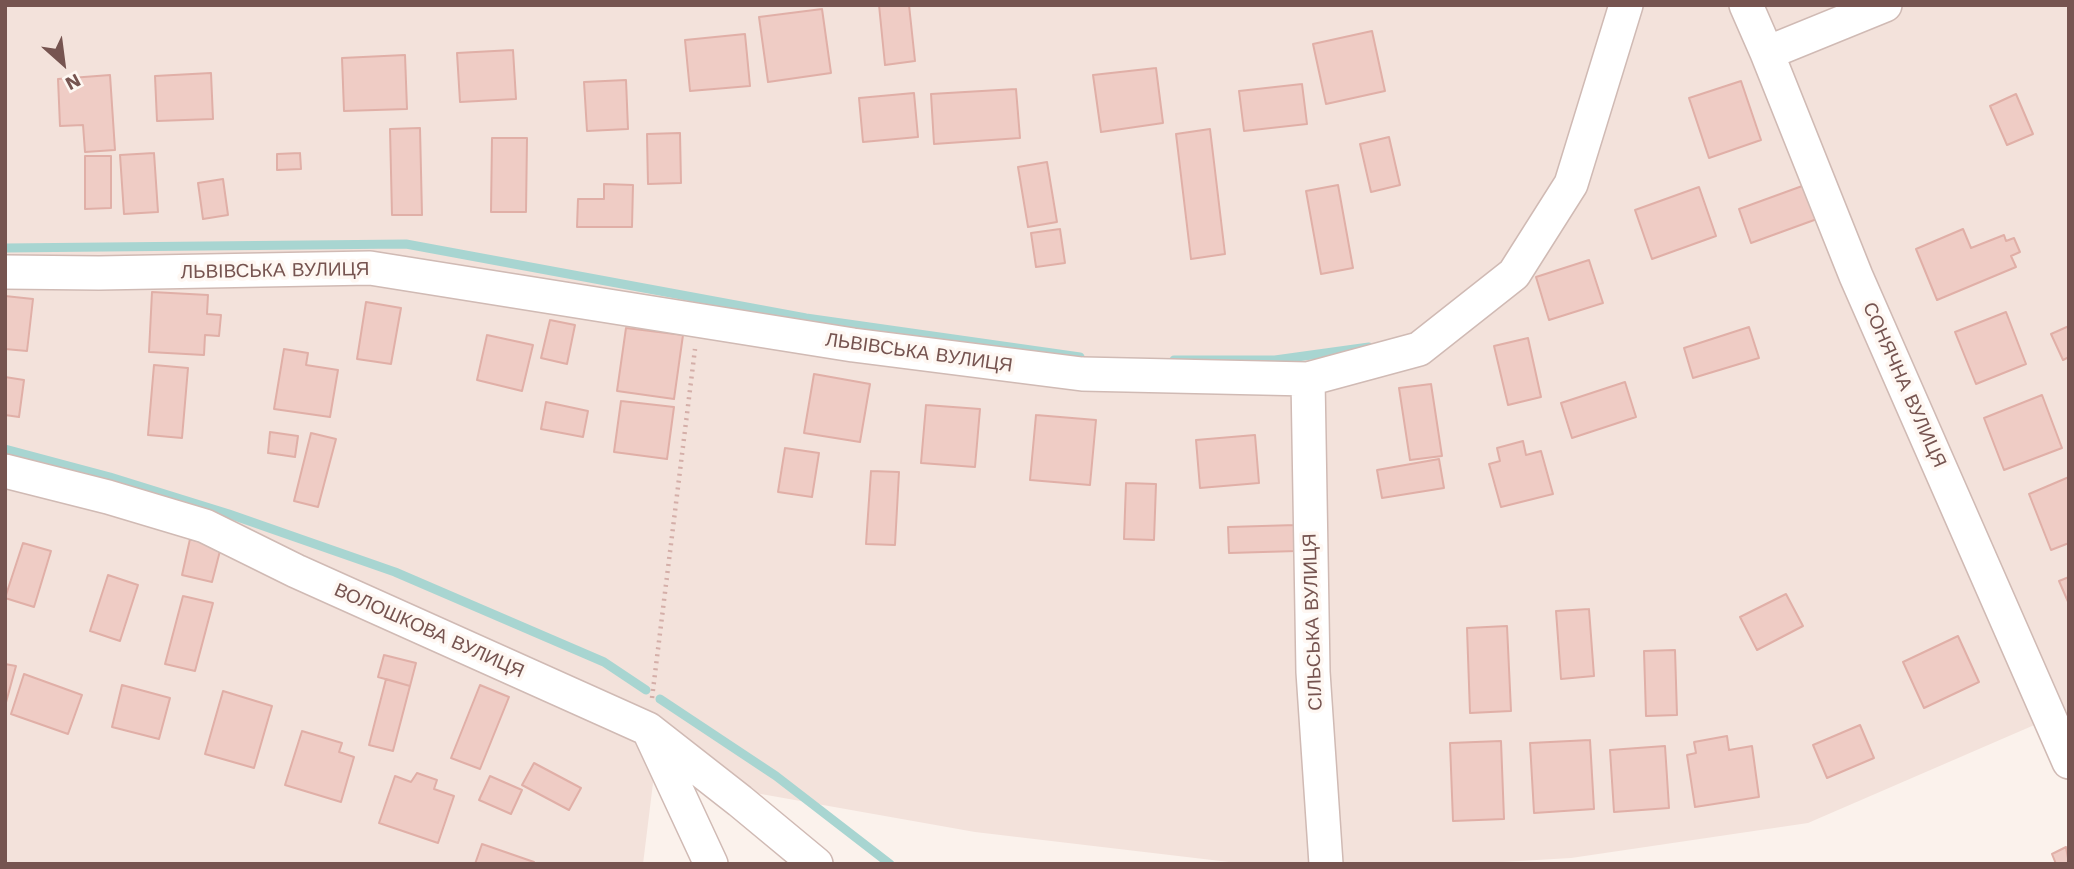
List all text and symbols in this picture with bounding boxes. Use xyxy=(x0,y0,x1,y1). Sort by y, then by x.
north arrow xyxy=(28,28,98,98)
text: N xyxy=(61,69,85,95)
street label: ЛЬВІВСЬКА ВУЛИЦЯ xyxy=(180,258,370,284)
street label: СОНЯЧНА ВУЛИЦЯ xyxy=(1857,299,1951,471)
street label: ЛЬВІВСЬКА ВУЛИЦЯ xyxy=(824,329,1014,377)
street label: СІЛЬСЬКА ВУЛИЦЯ xyxy=(1299,533,1327,711)
street label: ВОЛОШКОВА ВУЛИЦЯ xyxy=(331,579,527,683)

